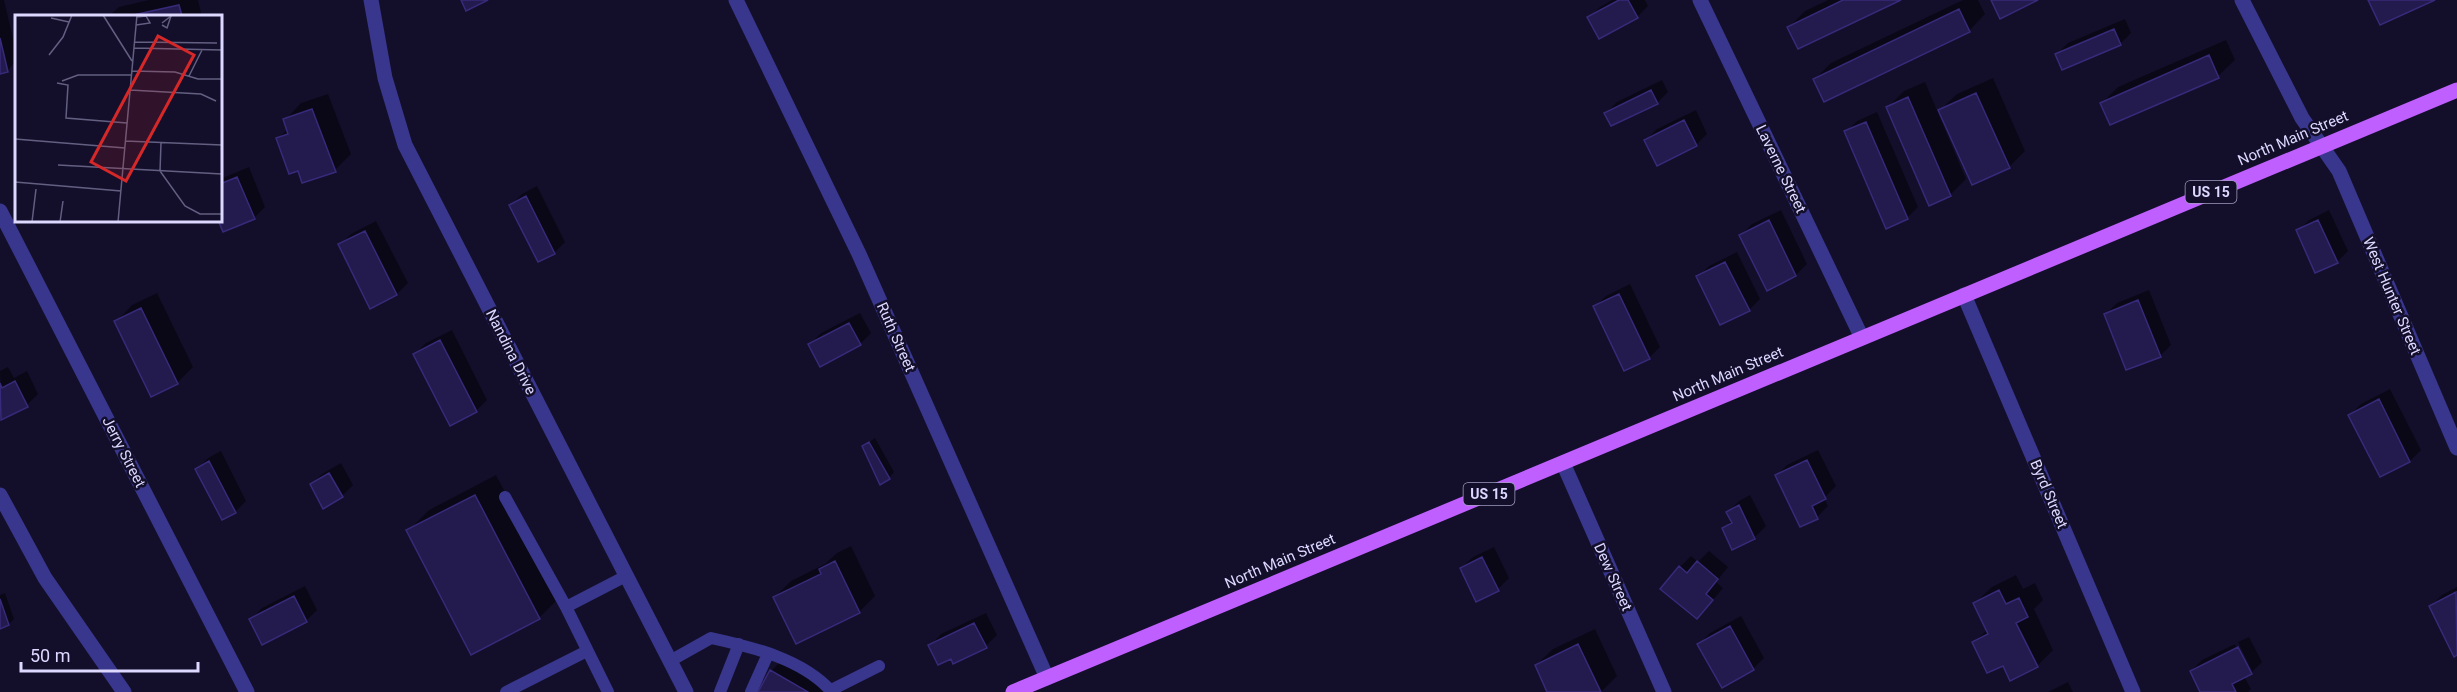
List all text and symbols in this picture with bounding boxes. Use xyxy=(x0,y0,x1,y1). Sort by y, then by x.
inset map xyxy=(15,15,222,222)
street label: North Main Street xyxy=(2235,107,2351,169)
street label: Laverne Street xyxy=(1752,122,1810,216)
road number: US 15 xyxy=(2186,181,2236,203)
street label: West Hunter Street xyxy=(2359,235,2425,358)
street label: Ruth Street xyxy=(873,300,919,375)
street label: Nandina Drive xyxy=(482,306,540,398)
street label: North Main Street xyxy=(1670,343,1786,405)
street label: Jerry Street xyxy=(99,414,150,490)
street label: Byrd Street xyxy=(2026,457,2072,531)
road number: US 15 xyxy=(1464,483,1514,505)
street label: North Main Street xyxy=(1222,530,1338,592)
street label: Dew Street xyxy=(1590,540,1636,614)
scale bar xyxy=(21,635,198,673)
text: 50 m xyxy=(30,645,70,666)

